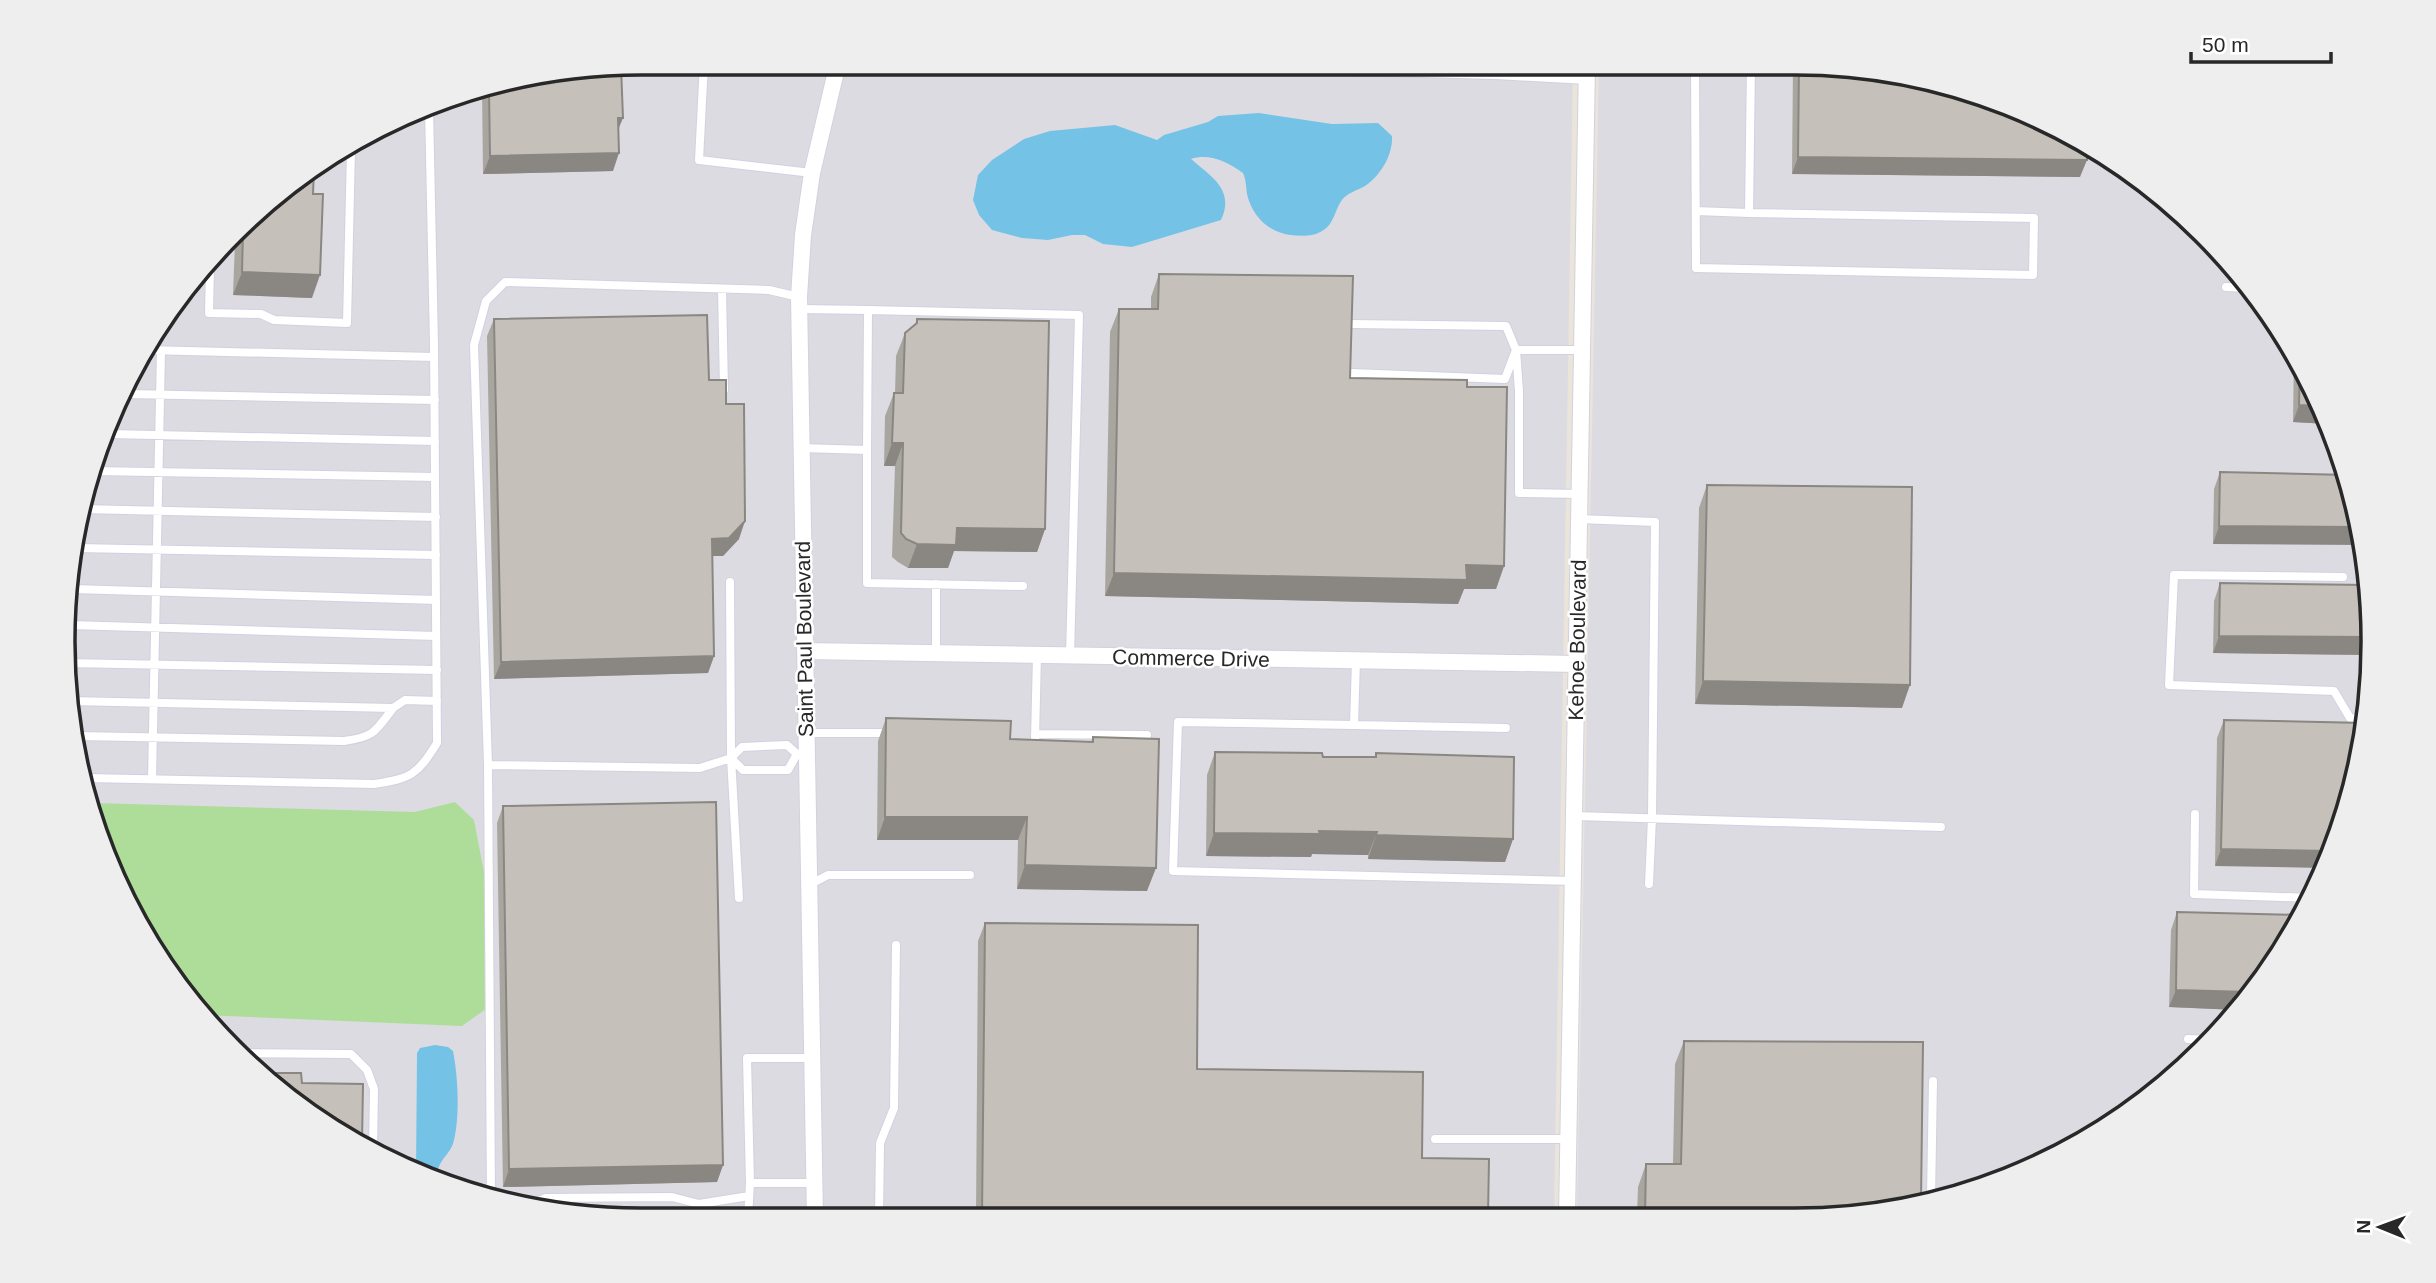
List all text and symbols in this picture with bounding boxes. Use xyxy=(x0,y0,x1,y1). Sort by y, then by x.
scale bar xyxy=(2191,21,2331,65)
text: 50 m xyxy=(2202,33,2249,56)
street label: Saint Paul Boulevard xyxy=(791,541,817,737)
street label: Kehoe Boulevard xyxy=(1564,559,1590,721)
street label: Commerce Drive xyxy=(1112,645,1270,671)
north arrow xyxy=(2345,1192,2415,1262)
text: N xyxy=(2353,1220,2374,1234)

